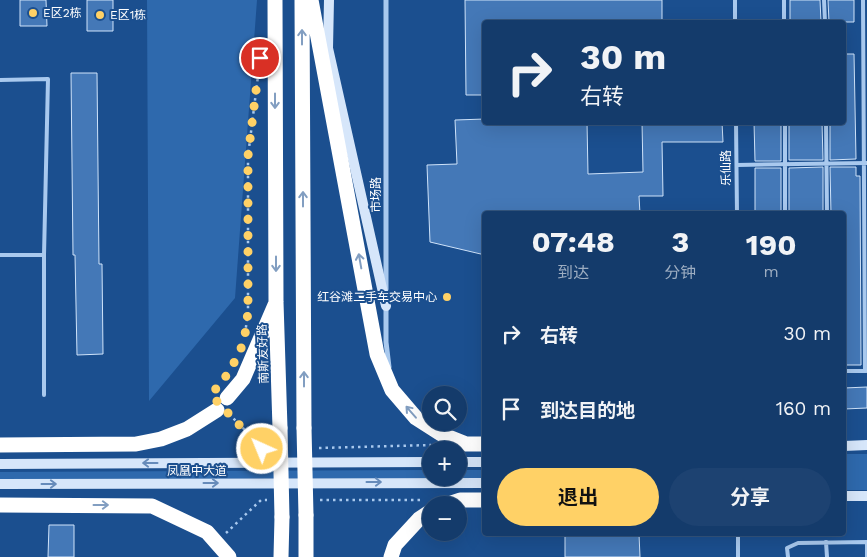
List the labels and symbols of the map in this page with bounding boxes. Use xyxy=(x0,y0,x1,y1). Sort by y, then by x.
place label: E区2栋 xyxy=(43,6,82,20)
marker: E区2栋 xyxy=(27,7,39,19)
place label: E区1栋 xyxy=(110,8,146,22)
marker: E区1栋 xyxy=(94,9,106,21)
one-way arrow xyxy=(297,29,307,46)
pin xyxy=(239,37,281,79)
one-way arrow xyxy=(270,92,280,109)
street label: 乐仙路 xyxy=(719,150,733,186)
street label: 市场路 xyxy=(369,177,383,213)
one-way arrow xyxy=(298,192,308,208)
one-way arrow xyxy=(354,253,364,269)
one-way arrow xyxy=(271,255,281,271)
place label: 红谷滩二手车交易中心 xyxy=(317,290,437,304)
marker: 红谷滩二手车交易中心 xyxy=(441,291,453,303)
street label: 南斯友好路 xyxy=(255,324,271,384)
one-way arrow xyxy=(299,372,309,388)
one-way arrow xyxy=(405,406,416,419)
position arrow xyxy=(235,422,287,474)
one-way arrow xyxy=(142,458,158,468)
street label: 凤凰中大道 xyxy=(167,464,227,478)
one-way arrow xyxy=(365,477,381,487)
one-way arrow xyxy=(202,478,219,488)
one-way arrow xyxy=(40,479,56,489)
one-way arrow xyxy=(92,500,109,510)

